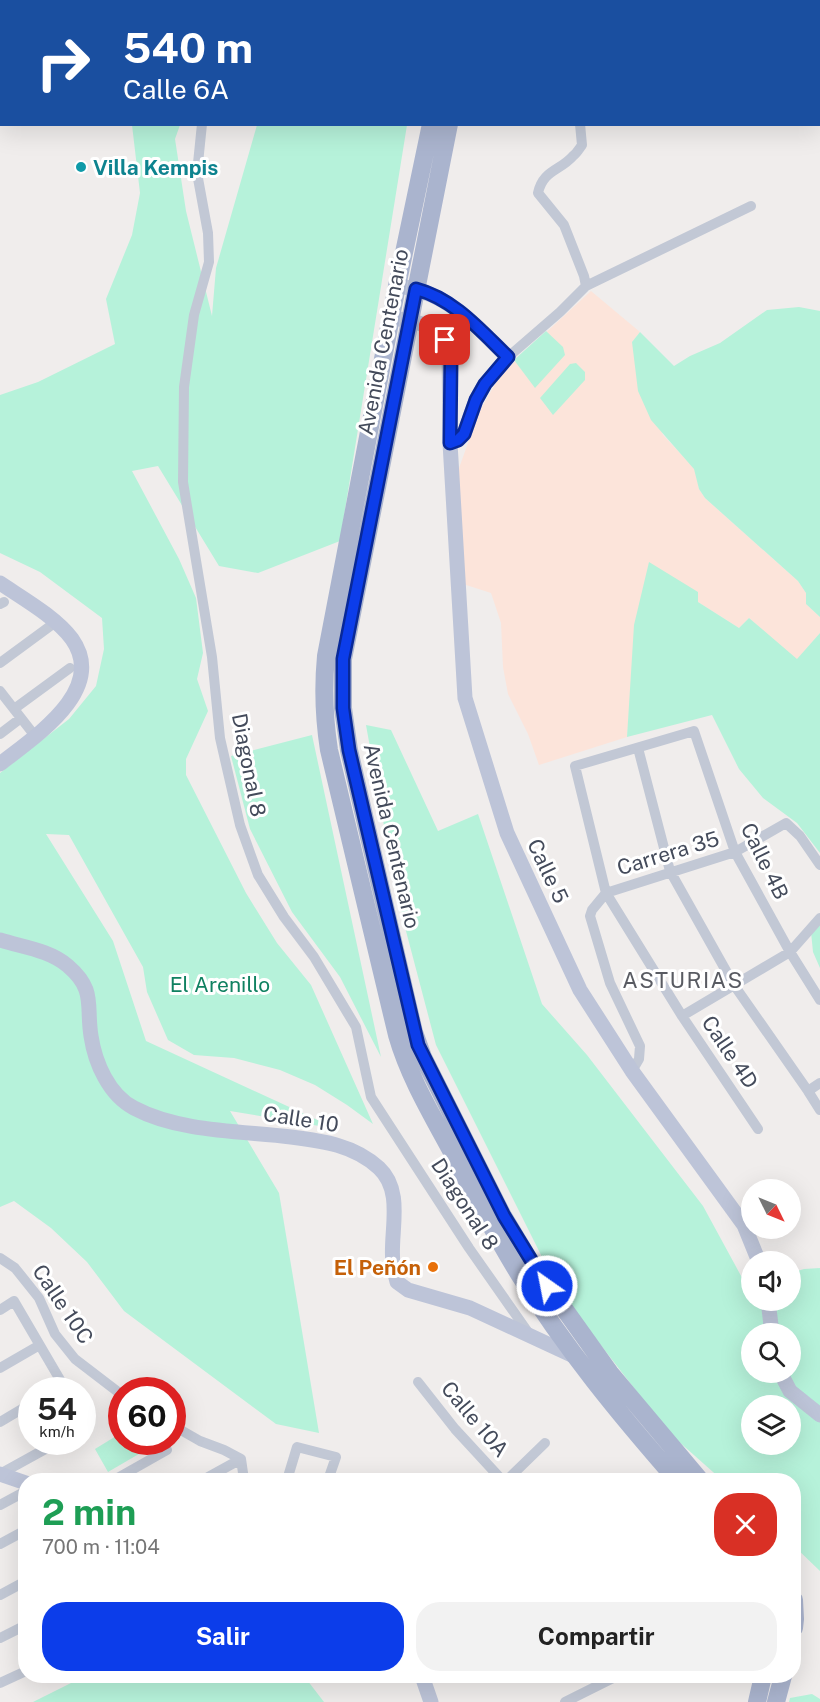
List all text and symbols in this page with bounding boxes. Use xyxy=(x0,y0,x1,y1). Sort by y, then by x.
text: 540 m xyxy=(123,23,253,72)
icon: right xyxy=(24,24,102,102)
text: Calle 6A xyxy=(123,73,229,105)
place label: Villa Kempis xyxy=(93,155,218,180)
marker: Villa Kempis xyxy=(74,160,88,174)
street label: Avenida Centenario xyxy=(353,247,413,437)
pin xyxy=(419,314,470,365)
icon: arrive xyxy=(428,323,461,356)
street label: Diagonal 8 xyxy=(227,711,271,819)
street label: Avenida Centenario xyxy=(359,741,425,931)
street label: Calle 4B xyxy=(736,819,794,903)
street label: Carrera 35 xyxy=(614,826,722,880)
street label: Calle 5 xyxy=(522,835,574,907)
district label: ASTURIAS xyxy=(622,967,744,993)
park label: El Arenillo xyxy=(170,972,270,997)
street label: Calle 4D xyxy=(697,1011,763,1093)
street label: Calle 10 xyxy=(261,1101,341,1137)
street label: Diagonal 8 xyxy=(426,1153,504,1255)
north arrow xyxy=(741,1179,801,1239)
map controls xyxy=(741,1179,801,1455)
button: sound xyxy=(741,1251,801,1311)
position arrow xyxy=(515,1254,579,1318)
place label: El Peñón xyxy=(334,1255,421,1280)
street label: Calle 10C xyxy=(27,1259,99,1349)
marker: El Peñón xyxy=(426,1260,440,1274)
button: search xyxy=(741,1323,801,1383)
street label: Calle 10A xyxy=(436,1376,514,1462)
speed limit sign: 60 xyxy=(108,1377,186,1455)
text: 54 xyxy=(37,1391,77,1427)
button: layers xyxy=(741,1395,801,1455)
text: km/h xyxy=(39,1423,75,1440)
text: 2 min xyxy=(42,1491,136,1533)
button: close xyxy=(714,1493,777,1556)
text: 700 m · 11:04 xyxy=(42,1535,160,1559)
button: Salir xyxy=(42,1602,404,1671)
button: Compartir xyxy=(416,1602,777,1671)

